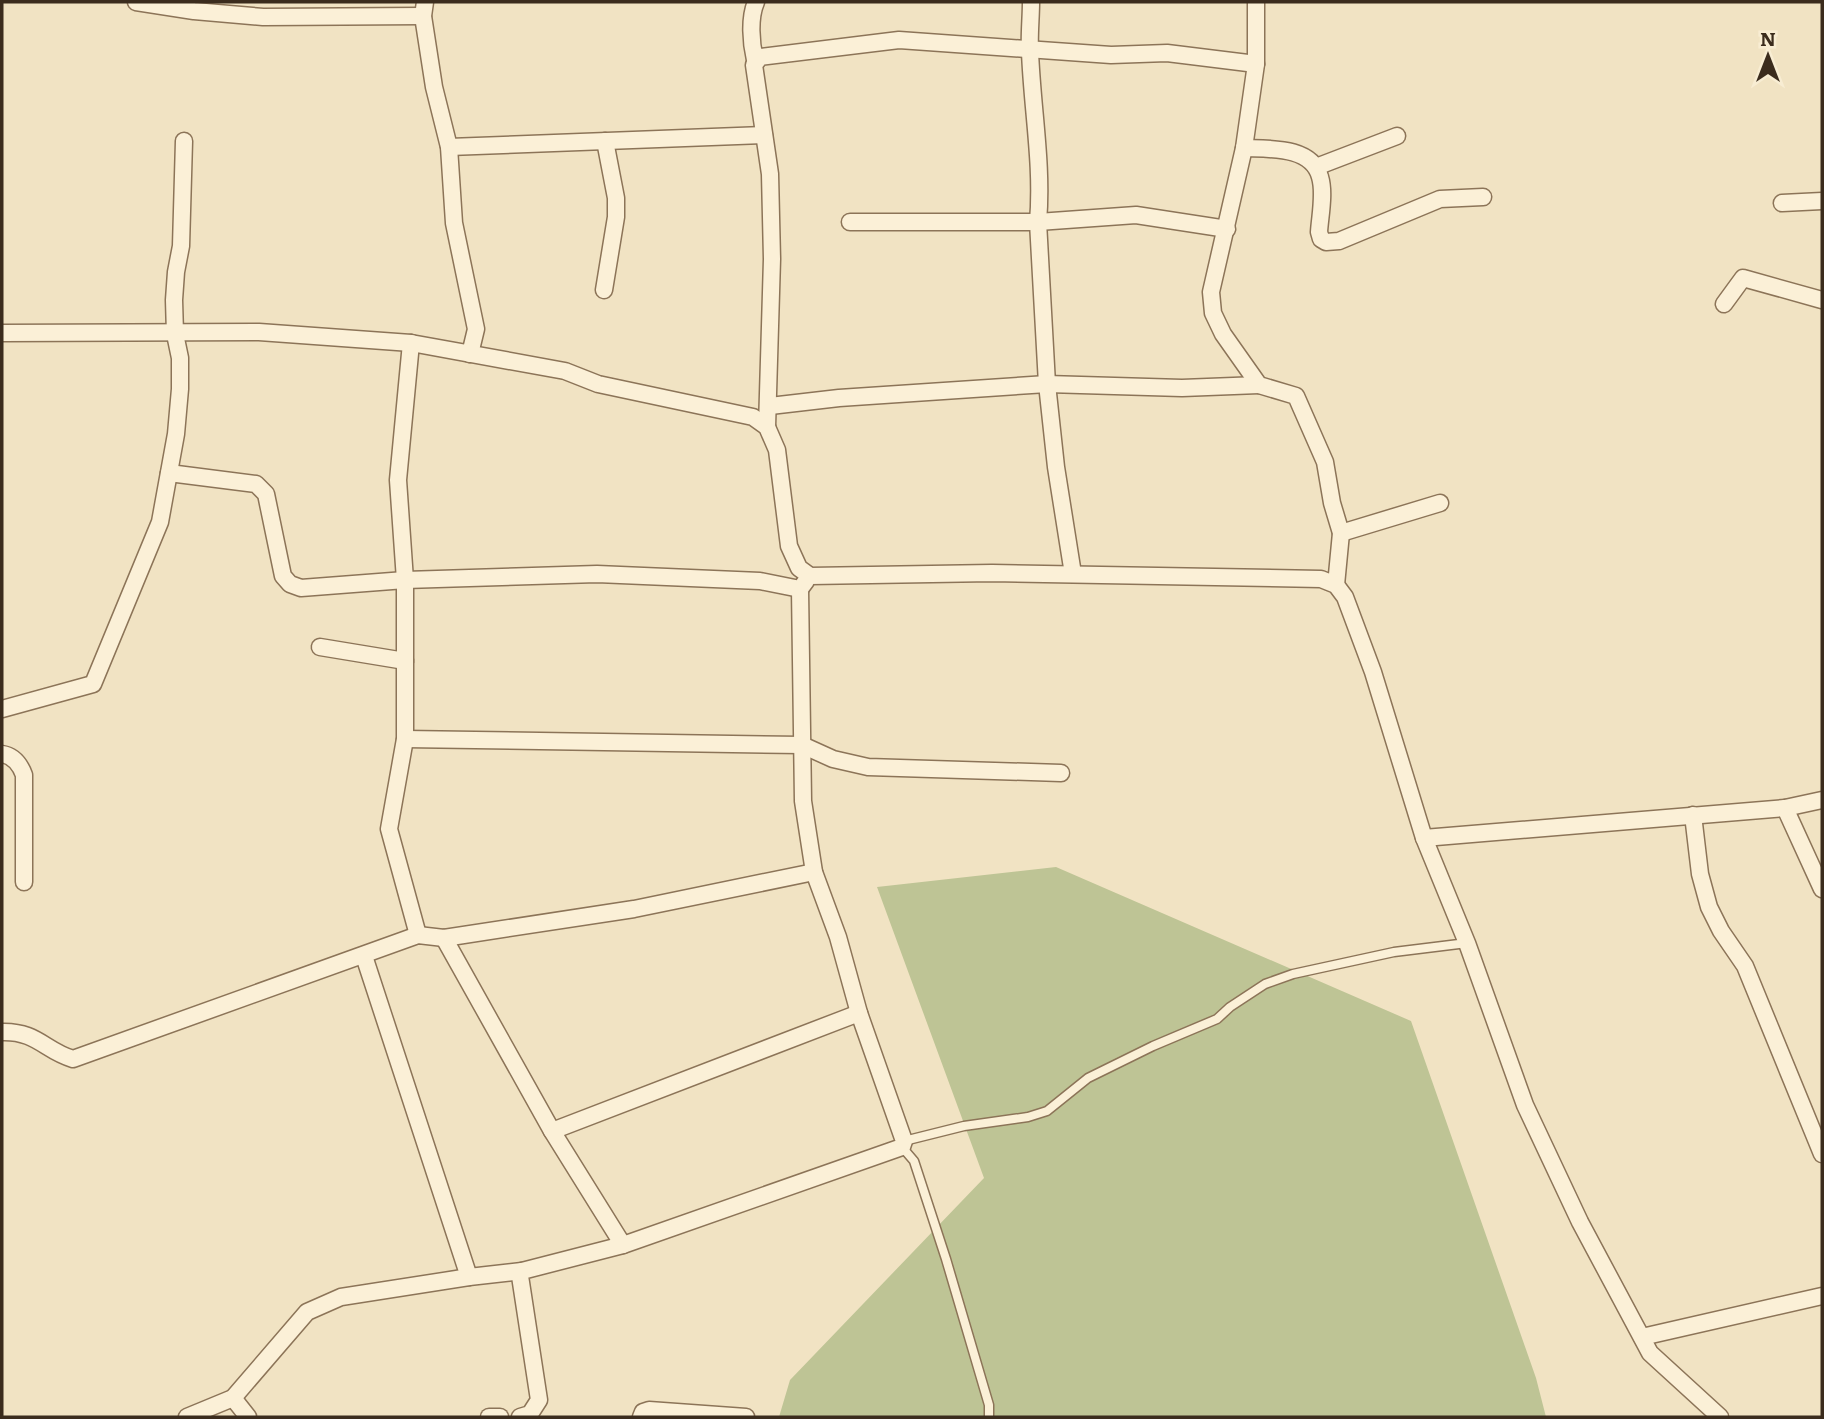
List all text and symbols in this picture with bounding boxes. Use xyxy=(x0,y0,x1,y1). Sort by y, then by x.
north arrow xyxy=(1733,21,1803,91)
text: N xyxy=(1760,24,1776,52)

